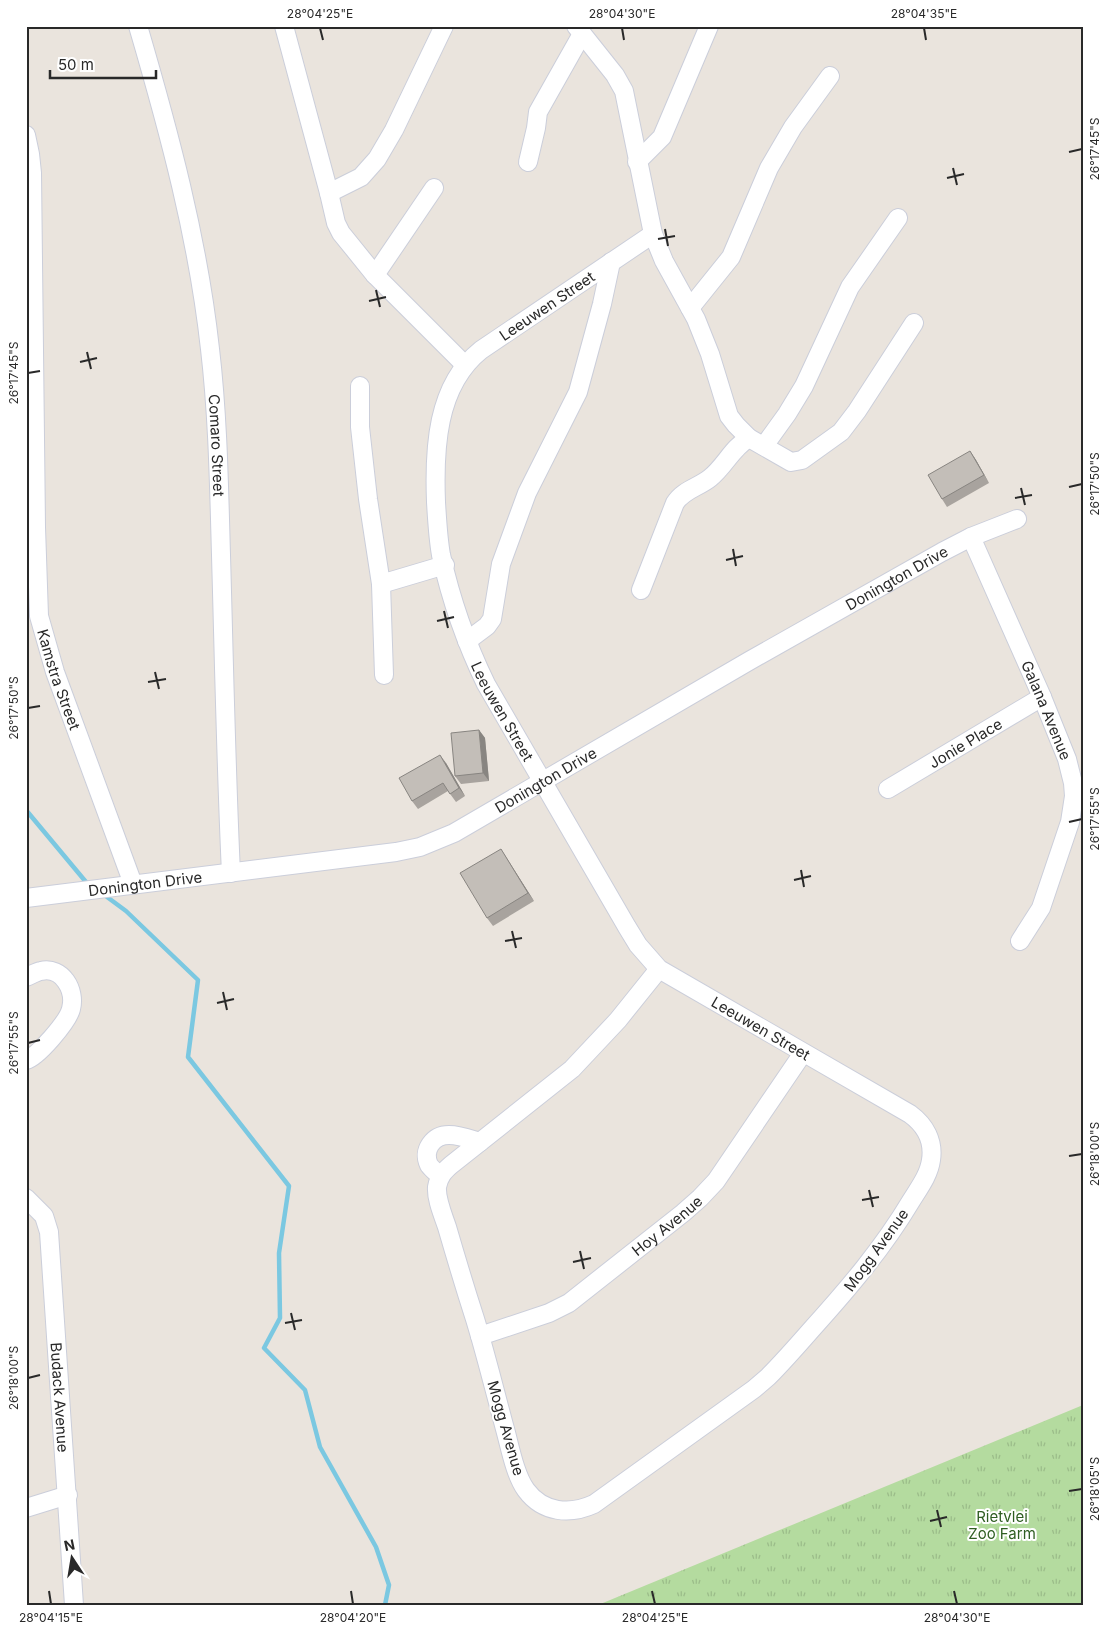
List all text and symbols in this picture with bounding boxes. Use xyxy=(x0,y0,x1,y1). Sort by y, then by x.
text: 28°04'25"E xyxy=(287,6,353,21)
text: 28°04'30"E xyxy=(589,6,655,21)
text: 28°04'35"E xyxy=(891,6,957,21)
scale bar xyxy=(50,48,156,80)
text: 50 m xyxy=(58,55,94,74)
text: 26°17'45"S xyxy=(1087,117,1102,181)
street label: Leeuwen Street xyxy=(496,267,598,345)
text: 26°17'45"S xyxy=(6,341,21,405)
street label: Comaro Street xyxy=(205,393,229,497)
text: 26°17'50"S xyxy=(1087,452,1102,516)
street label: Donington Drive xyxy=(842,541,951,614)
street label: Kamstra Street xyxy=(34,627,85,732)
street label: Galana Avenue xyxy=(1017,657,1076,763)
street label: Leeuwen Street xyxy=(467,659,538,764)
text: 26°17'50"S xyxy=(6,676,21,740)
street label: Jonie Place xyxy=(925,714,1005,772)
street label: Donington Drive xyxy=(491,743,600,817)
text: 26°17'55"S xyxy=(1087,787,1102,851)
street label: Donington Drive xyxy=(87,867,203,900)
street label: Leeuwen Street xyxy=(708,992,814,1064)
text: 26°17'55"S xyxy=(6,1011,21,1075)
text: 26°18'00"S xyxy=(1087,1121,1102,1186)
street label: Hoy Avenue xyxy=(628,1191,706,1259)
street label: Mogg Avenue xyxy=(840,1205,912,1295)
street label: Budack Avenue xyxy=(47,1342,73,1453)
text: 26°18'00"S xyxy=(6,1345,21,1410)
street label: Mogg Avenue xyxy=(483,1378,529,1478)
text: 26°18'05"S xyxy=(1087,1457,1102,1521)
park label: Rietvlei Zoo Farm xyxy=(968,1507,1036,1543)
north arrow xyxy=(48,1534,98,1584)
text: N xyxy=(62,1535,76,1554)
text: 28°04'15"E xyxy=(19,1610,83,1625)
text: 28°04'20"E xyxy=(320,1610,386,1625)
text: 28°04'25"E xyxy=(622,1610,688,1625)
text: 28°04'30"E xyxy=(924,1610,990,1625)

